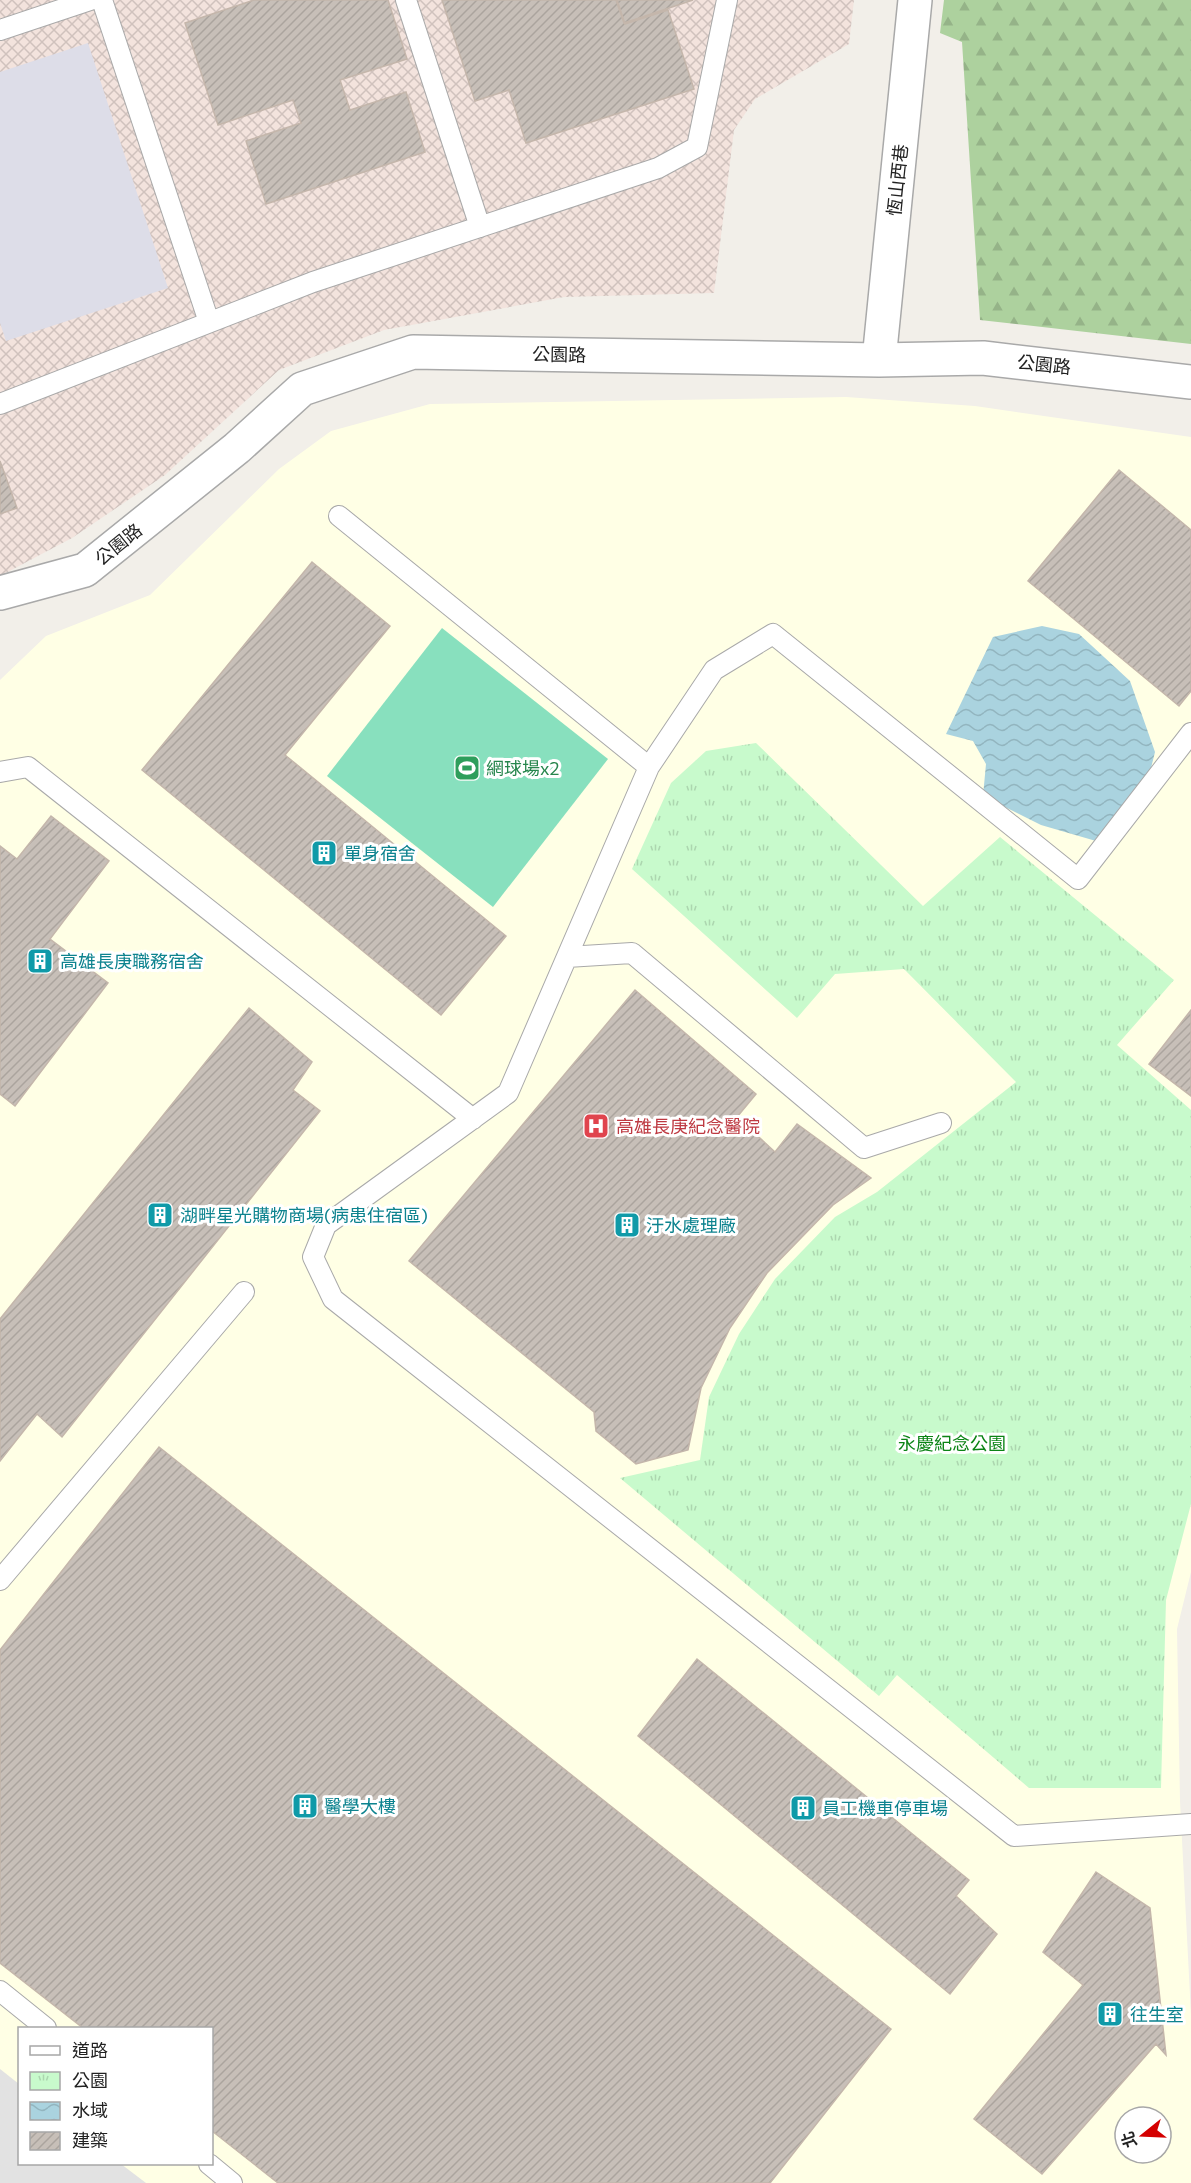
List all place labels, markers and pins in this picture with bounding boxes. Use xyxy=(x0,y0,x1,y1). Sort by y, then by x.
sports icon: 網球場x2 xyxy=(452,753,482,783)
place label: 網球場x2 xyxy=(486,757,560,779)
building icon: 單身宿舍 xyxy=(309,838,339,868)
place label: 單身宿舍 xyxy=(344,842,416,864)
building icon: 高雄長庚職務宿舍 xyxy=(25,946,55,976)
place label: 高雄長庚職務宿舍 xyxy=(60,950,204,972)
hospital icon: 高雄長庚紀念醫院 xyxy=(581,1111,611,1141)
place label: 高雄長庚紀念醫院 xyxy=(616,1115,760,1137)
building icon: 湖畔星光購物商場(病患住宿區) xyxy=(145,1200,175,1230)
place label: 湖畔星光購物商場(病患住宿區) xyxy=(180,1204,428,1226)
building icon: 汙水處理廠 xyxy=(612,1210,642,1240)
place label: 汙水處理廠 xyxy=(646,1214,736,1236)
building icon: 醫學大樓 xyxy=(290,1791,320,1821)
building icon: 員工機車停車場 xyxy=(788,1793,818,1823)
place label: 醫學大樓 xyxy=(324,1795,396,1817)
place label: 員工機車停車場 xyxy=(822,1797,948,1819)
building icon: 往生室 xyxy=(1095,1999,1125,2029)
place label: 往生室 xyxy=(1130,2003,1184,2025)

